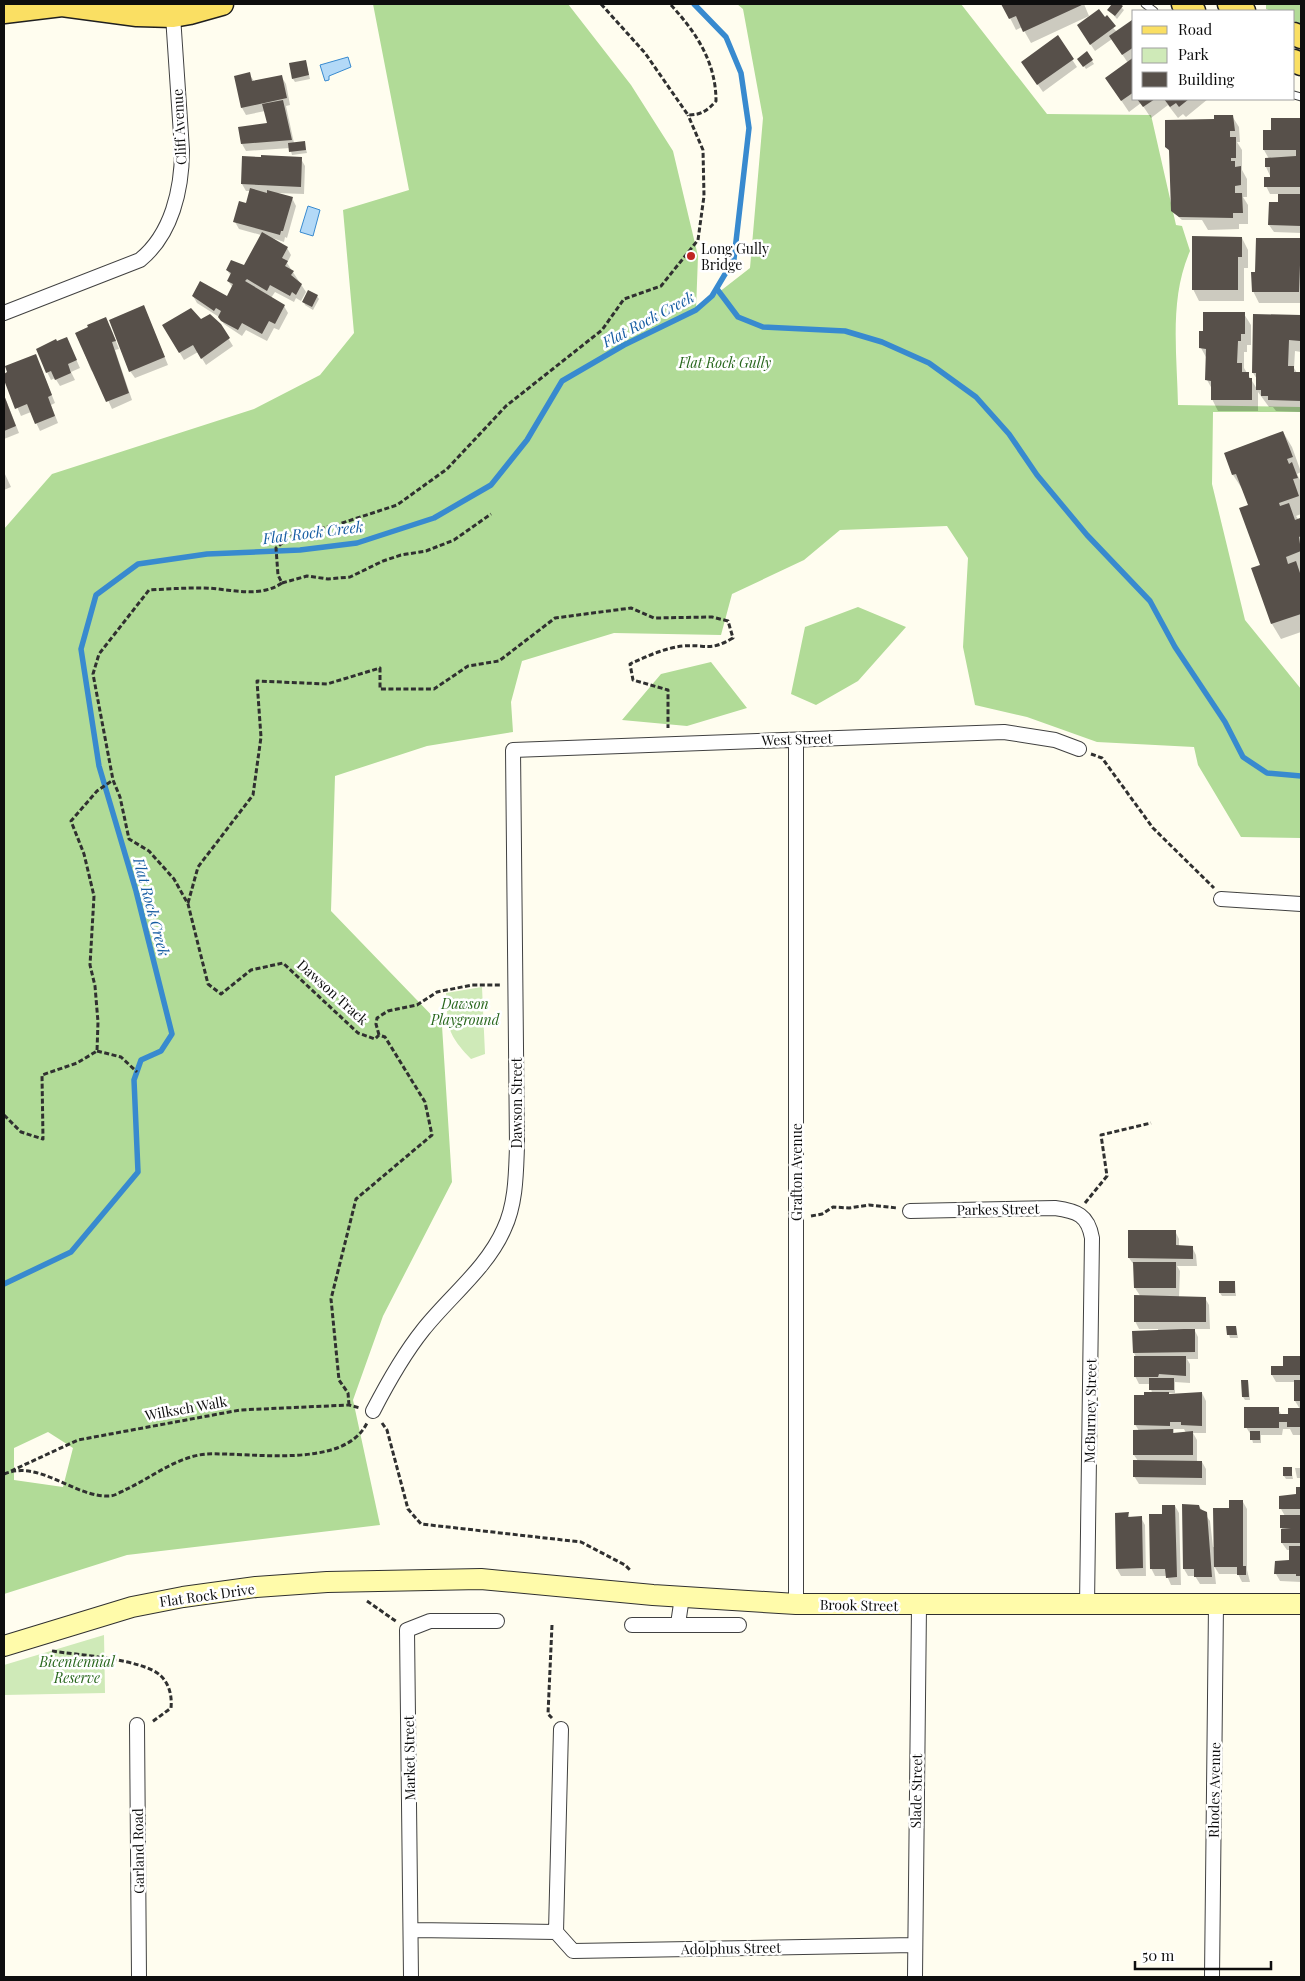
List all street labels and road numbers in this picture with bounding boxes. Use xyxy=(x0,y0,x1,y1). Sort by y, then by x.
street label: Cliff Avenue xyxy=(168,89,190,165)
street label: West Street xyxy=(760,728,834,750)
street label: Dawson Track xyxy=(293,955,373,1029)
street label: Dawson Street xyxy=(507,1056,526,1149)
street label: Grafton Avenue xyxy=(787,1123,806,1221)
street label: Parkes Street xyxy=(956,1199,1041,1219)
street label: McBurney Street xyxy=(1080,1357,1100,1464)
street label: Wilksch Walk xyxy=(142,1391,229,1425)
street label: Flat Rock Drive xyxy=(158,1579,256,1611)
street label: Brook Street xyxy=(820,1595,899,1615)
street label: Market Street xyxy=(399,1714,419,1801)
street label: Rhodes Avenue xyxy=(1204,1742,1224,1838)
street label: Slade Street xyxy=(906,1752,926,1829)
street label: Garland Road xyxy=(128,1808,148,1894)
street label: Adolphus Street xyxy=(680,1938,782,1958)

